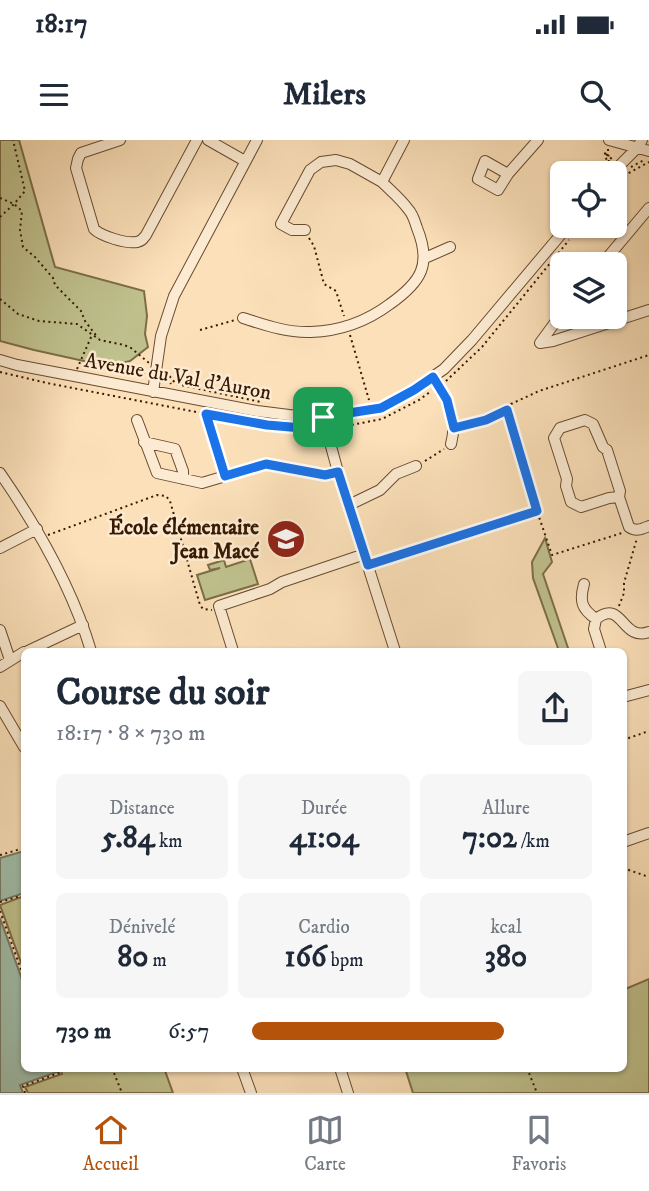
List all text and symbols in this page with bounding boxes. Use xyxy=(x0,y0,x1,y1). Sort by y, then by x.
text: 18:17 xyxy=(35,8,88,41)
text: Milers xyxy=(283,75,366,115)
icon: menu xyxy=(35,76,73,114)
icon: search xyxy=(576,76,614,114)
map controls xyxy=(550,161,627,329)
button: locate xyxy=(550,161,627,238)
button: layers xyxy=(550,252,627,329)
street label: Avenue du Val d'Auron xyxy=(82,348,273,406)
pin xyxy=(293,387,353,447)
icon: arrive xyxy=(304,398,342,436)
place label: École élémentaire Jean Macé xyxy=(109,513,259,565)
school or university icon: École élémentaire Jean Macé xyxy=(265,518,307,560)
text: Course du soir xyxy=(56,669,269,717)
button: share xyxy=(518,671,592,745)
text: 18:17 · 8 × 730 m xyxy=(56,719,206,748)
text: Distance xyxy=(109,797,175,820)
text: Durée xyxy=(301,797,347,820)
text: Allure xyxy=(482,797,530,820)
text: 5.84 xyxy=(101,820,155,857)
text: 41:04 xyxy=(289,820,359,857)
text: 7:02 xyxy=(462,820,517,857)
text: km xyxy=(155,830,183,853)
text: /km xyxy=(517,830,550,853)
text: Dénivelé xyxy=(109,916,175,939)
text: Cardio xyxy=(298,916,350,939)
text: kcal xyxy=(490,916,522,939)
text: 80 xyxy=(117,939,148,976)
text: 166 xyxy=(285,939,327,976)
text: 380 xyxy=(485,939,527,976)
text: m xyxy=(148,949,167,972)
text: bpm xyxy=(327,949,363,972)
text: 730 m xyxy=(56,1017,111,1046)
text: 6:57 xyxy=(168,1017,210,1046)
tab: Accueil xyxy=(83,1111,139,1176)
tab: Carte xyxy=(304,1111,346,1176)
tab: Favoris xyxy=(511,1111,566,1176)

